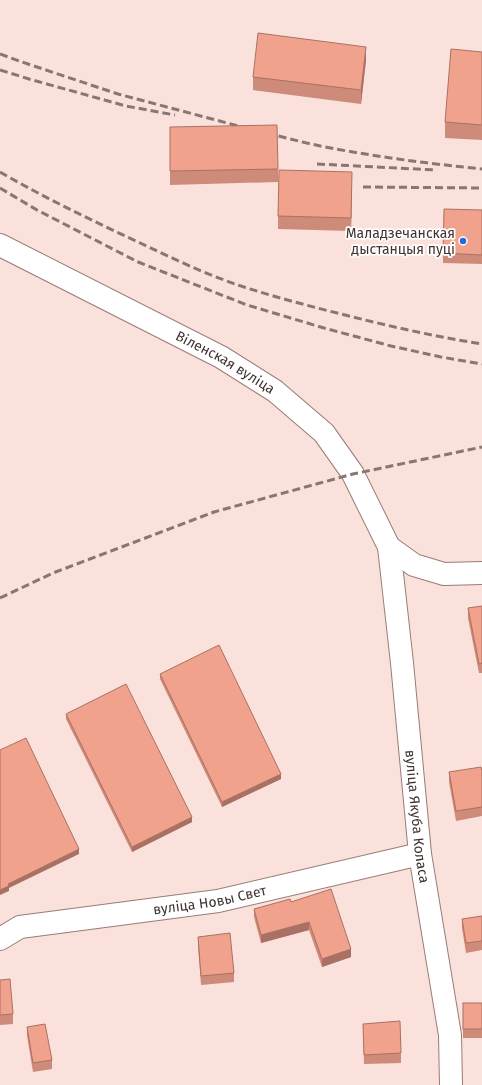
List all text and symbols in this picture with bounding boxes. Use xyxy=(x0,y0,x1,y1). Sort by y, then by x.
place label: Маладзечанская дыстанцыя пуці xyxy=(346,225,455,258)
marker: Маладзечанская дыстанцыя пуці xyxy=(458,236,468,246)
street label: Віленская вуліца xyxy=(173,327,278,398)
street label: вуліца Якуба Коласа xyxy=(401,749,433,884)
street label: вуліца Новы Свет xyxy=(152,882,269,918)

